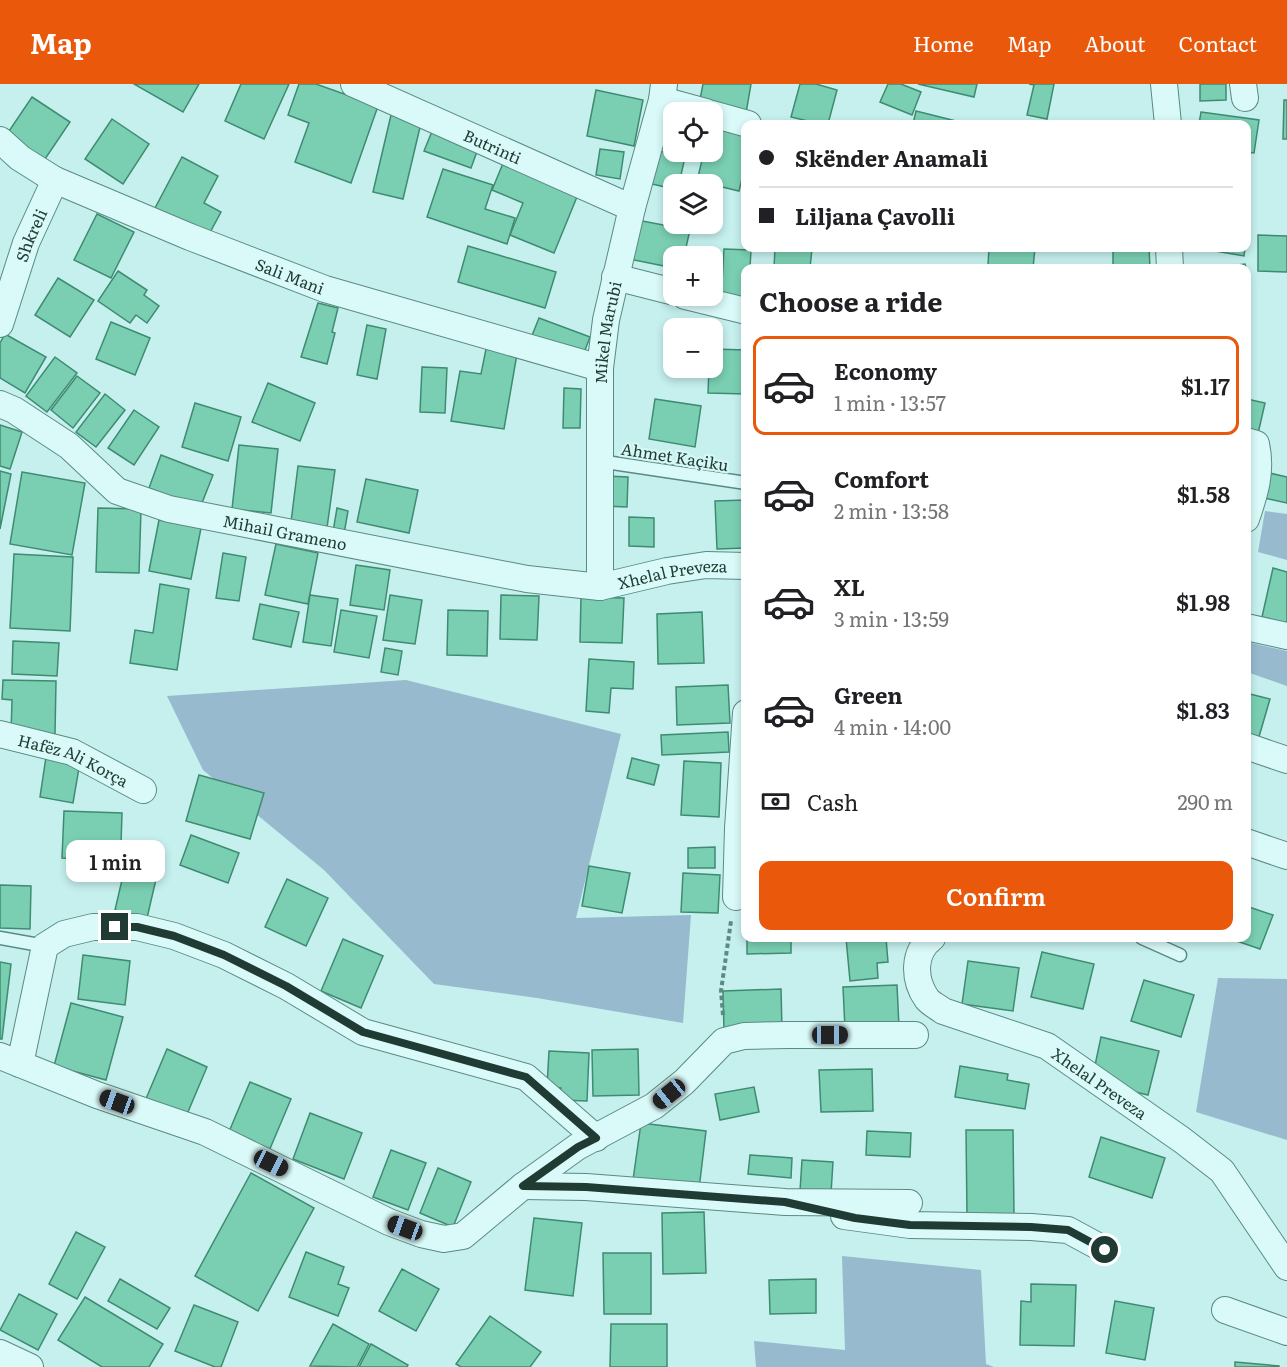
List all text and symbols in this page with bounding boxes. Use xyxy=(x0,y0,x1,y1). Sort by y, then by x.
text: Map xyxy=(30,21,92,63)
text: Home xyxy=(913,27,974,58)
text: Map xyxy=(1007,27,1051,58)
text: About xyxy=(1084,27,1146,58)
text: Contact xyxy=(1179,27,1257,58)
map controls xyxy=(663,102,723,378)
button: locate xyxy=(663,102,723,162)
street label: Butrinti xyxy=(460,122,526,169)
text: Skënder Anamali xyxy=(795,141,988,174)
button: layers xyxy=(663,174,723,234)
text: Liljana Çavolli xyxy=(795,199,955,232)
street label: Shkreli xyxy=(9,204,52,265)
button: + xyxy=(663,246,723,306)
street label: Sali Mani xyxy=(252,251,328,300)
street label: Mikel Marubi xyxy=(588,279,627,384)
text: Choose a ride xyxy=(759,280,942,320)
button: − xyxy=(663,318,723,378)
text: Economy xyxy=(834,354,937,387)
icon: car xyxy=(762,359,816,413)
text: $1.17 xyxy=(1181,369,1230,402)
text: 1 min · 13:57 xyxy=(834,387,946,417)
street label: Ahmet Kaçiku xyxy=(619,436,731,476)
text: Comfort xyxy=(834,462,929,495)
icon: car xyxy=(762,467,816,521)
text: $1.58 xyxy=(1177,477,1230,510)
text: 2 min · 13:58 xyxy=(834,495,949,525)
street label: Mihail Grameno xyxy=(221,508,349,556)
street label: Xhelal Preveza xyxy=(615,553,728,594)
text: XL xyxy=(834,570,865,603)
icon: car xyxy=(762,575,816,629)
text: $1.98 xyxy=(1176,585,1230,618)
text: 3 min · 13:59 xyxy=(834,603,949,633)
text: Green xyxy=(834,678,903,711)
icon: car xyxy=(762,683,816,737)
text: $1.83 xyxy=(1176,693,1230,726)
text: 4 min · 14:00 xyxy=(834,711,951,741)
street label: Hafëz Ali Korça xyxy=(16,727,133,792)
icon: cash xyxy=(759,785,792,818)
text: Cash xyxy=(807,785,858,818)
text: 290 m xyxy=(1177,786,1233,816)
callout: 1 min xyxy=(66,840,164,882)
text: 1 min xyxy=(89,846,142,876)
button: Confirm xyxy=(759,861,1233,930)
route end xyxy=(101,913,128,940)
car xyxy=(812,1026,848,1044)
street label: Xhelal Preveza xyxy=(1047,1041,1153,1125)
car xyxy=(649,1076,689,1112)
car xyxy=(97,1087,137,1117)
car xyxy=(251,1147,291,1179)
car xyxy=(385,1213,425,1243)
route start xyxy=(1091,1236,1118,1263)

